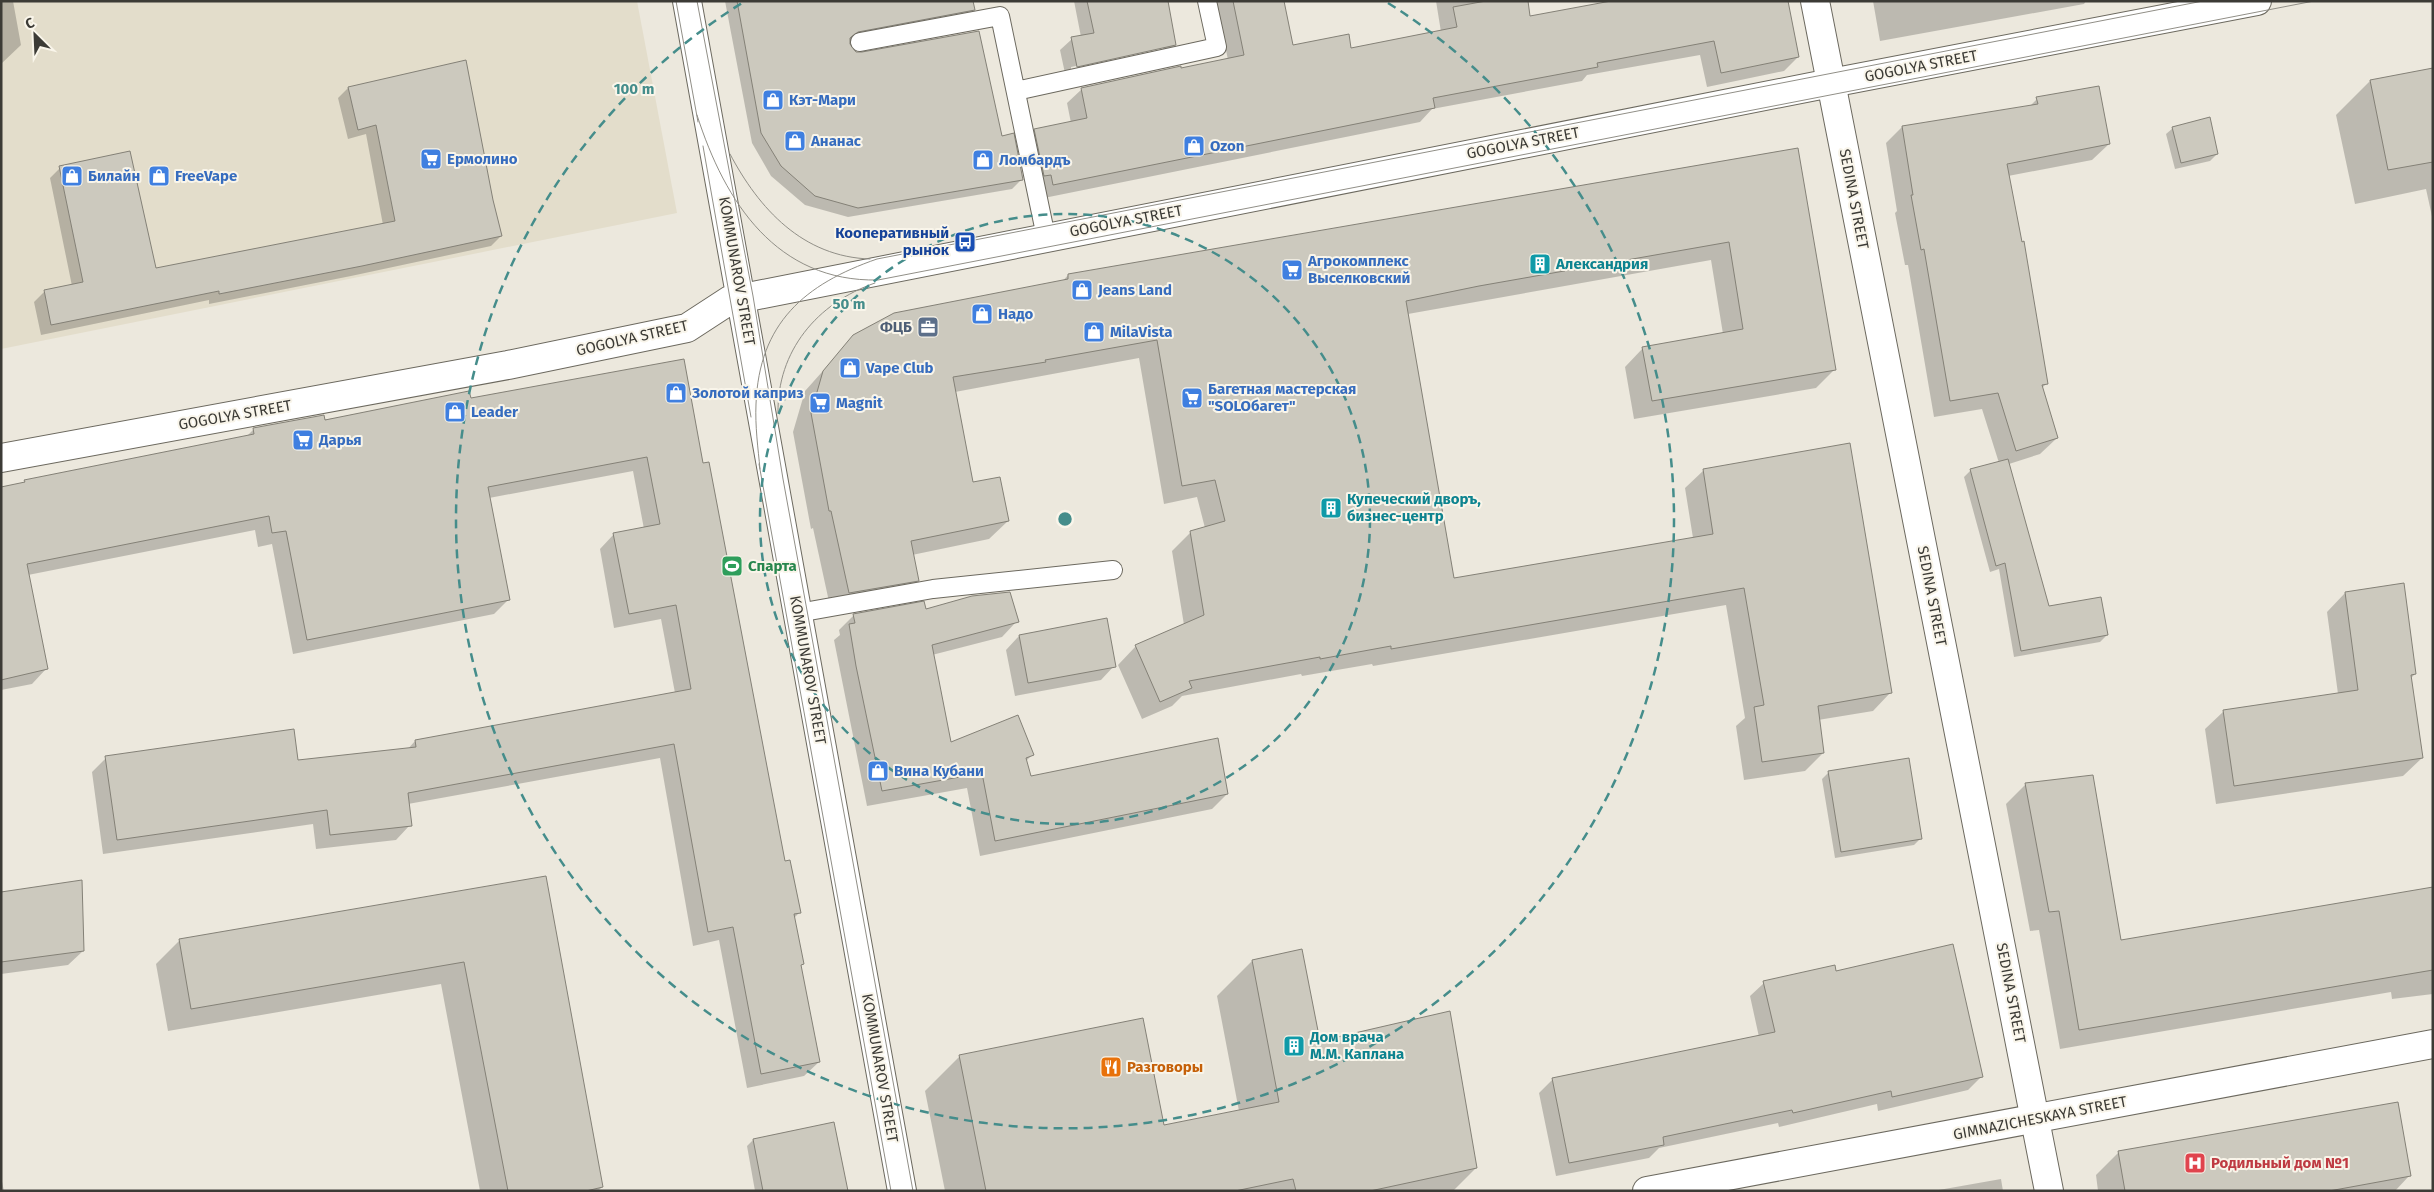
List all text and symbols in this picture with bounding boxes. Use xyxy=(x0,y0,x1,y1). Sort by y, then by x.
north arrow xyxy=(10,10,60,60)
text: С xyxy=(23,14,37,33)
street label: GOGOLYA STREET xyxy=(1863,46,1979,86)
text: 100 m xyxy=(614,80,654,98)
shop icon: Кэт-Мари xyxy=(761,88,785,112)
place label: Кэт-Мари xyxy=(789,91,856,109)
street label: GOGOLYA STREET xyxy=(1465,123,1581,163)
shop icon: Ананас xyxy=(783,129,807,153)
place label: Ананас xyxy=(810,132,862,150)
shop icon: Ozon xyxy=(1182,134,1206,158)
place label: Ozon xyxy=(1210,137,1244,155)
supermarket icon: Ермолино xyxy=(419,147,443,171)
street label: SEDINA STREET xyxy=(1835,147,1873,251)
shop icon: Ломбардъ xyxy=(971,148,995,172)
place label: Ермолино xyxy=(447,150,518,168)
place label: Ломбардъ xyxy=(999,151,1071,169)
shop icon: Билайн xyxy=(60,164,84,188)
shop icon: FreeVape xyxy=(147,164,171,188)
place label: Билайн xyxy=(88,167,140,185)
place label: FreeVape xyxy=(175,167,237,185)
street label: KOMMUNAROV STREET xyxy=(715,195,759,347)
street label: GOGOLYA STREET xyxy=(1068,201,1184,241)
place label: Кооперативный рынок xyxy=(835,224,950,259)
bus stop icon: Кооперативный рынок xyxy=(953,230,977,254)
place label: Агрокомплекс Выселковский xyxy=(1307,252,1410,287)
building icon: Александрия xyxy=(1528,252,1552,276)
place label: Александрия xyxy=(1555,255,1648,273)
supermarket icon: Агрокомплекс Выселковский xyxy=(1280,258,1304,282)
shop icon: Jeans Land xyxy=(1070,278,1094,302)
place label: Jeans Land xyxy=(1097,281,1172,299)
text: 50 m xyxy=(832,295,866,313)
shop icon: Надо xyxy=(970,302,994,326)
place label: Надо xyxy=(998,305,1033,323)
office icon: ФЦБ xyxy=(916,315,940,339)
street label: GOGOLYA STREET xyxy=(574,316,690,360)
place label: ФЦБ xyxy=(880,318,912,336)
shop icon: MilaVista xyxy=(1082,320,1106,344)
place label: MilaVista xyxy=(1110,323,1172,341)
shop icon: Vape Club xyxy=(838,356,862,380)
place label: Vape Club xyxy=(865,359,933,377)
place label: Багетная мастерская "SOLOбагет" xyxy=(1208,380,1356,415)
shop icon: Золотой каприз xyxy=(664,381,688,405)
place label: Золотой каприз xyxy=(691,384,804,402)
supermarket icon: Багетная мастерская "SOLOбагет" xyxy=(1180,386,1204,410)
supermarket icon: Magnit xyxy=(808,391,832,415)
place label: Magnit xyxy=(836,394,883,412)
street label: GOGOLYA STREET xyxy=(177,396,293,434)
shop icon: Leader xyxy=(443,400,467,424)
place label: Leader xyxy=(471,403,519,421)
supermarket icon: Дарья xyxy=(291,428,315,452)
place label: Дарья xyxy=(318,431,362,449)
place label: Купеческий дворъ, бизнес-центр xyxy=(1347,490,1481,525)
building icon: Купеческий дворъ, бизнес-центр xyxy=(1319,496,1343,520)
centre of rings xyxy=(1056,510,1074,528)
street label: SEDINA STREET xyxy=(1913,544,1951,648)
sports icon: Спарта xyxy=(720,554,744,578)
place label: Спарта xyxy=(748,557,797,575)
street label: KOMMUNAROV STREET xyxy=(786,594,830,746)
shop icon: Вина Кубани xyxy=(866,759,890,783)
place label: Вина Кубани xyxy=(894,762,984,780)
street label: SEDINA STREET xyxy=(1992,941,2030,1045)
street label: KOMMUNAROV STREET xyxy=(858,992,902,1144)
place label: Дом врача М.М. Каплана xyxy=(1309,1028,1404,1063)
building icon: Дом врача М.М. Каплана xyxy=(1282,1034,1306,1058)
restaurant icon: Разговоры xyxy=(1099,1055,1123,1079)
place label: Разговоры xyxy=(1127,1058,1203,1076)
street label: GIMNAZICHESKAYA STREET xyxy=(1952,1092,2129,1144)
hospital icon: Родильный дом №1 xyxy=(2183,1151,2207,1175)
place label: Родильный дом №1 xyxy=(2211,1154,2349,1172)

